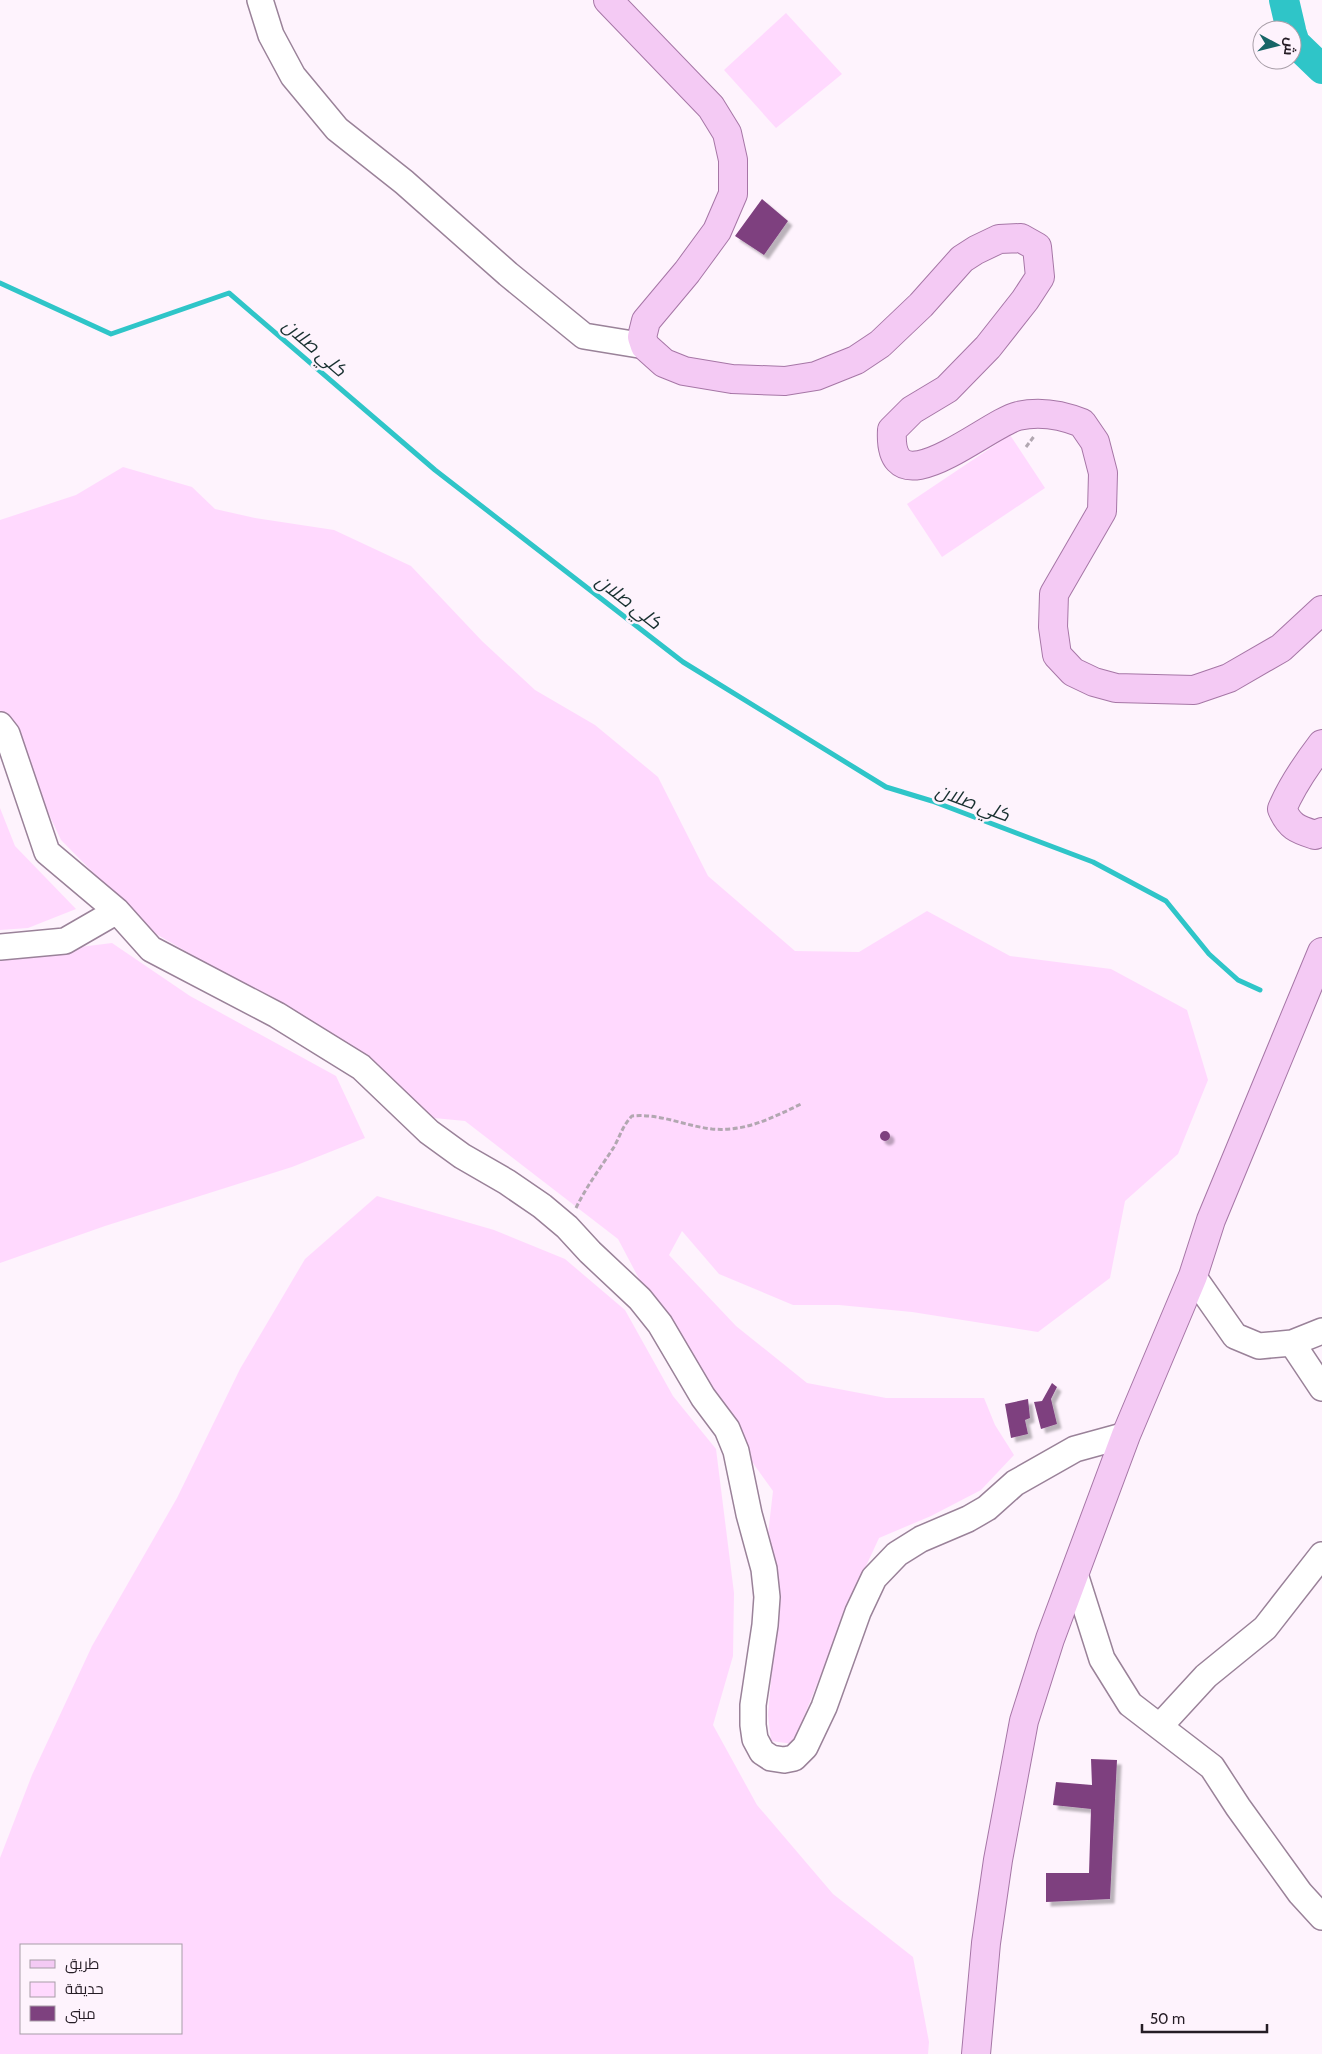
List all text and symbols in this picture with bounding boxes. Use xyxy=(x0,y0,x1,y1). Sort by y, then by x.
north arrow xyxy=(1252,20,1302,70)
text: ش xyxy=(1280,37,1300,57)
water label: كلي صلان xyxy=(276,314,351,384)
water label: كلي صلان xyxy=(589,569,666,637)
water label: كلي صلان xyxy=(931,779,1013,830)
legend xyxy=(20,1944,182,2034)
text: طريق xyxy=(65,1955,99,1974)
text: حديقة xyxy=(65,1980,104,1998)
scale bar xyxy=(1142,2002,1267,2034)
text: مبنى xyxy=(65,2005,96,2024)
text: 50 m xyxy=(1150,2010,1185,2028)

